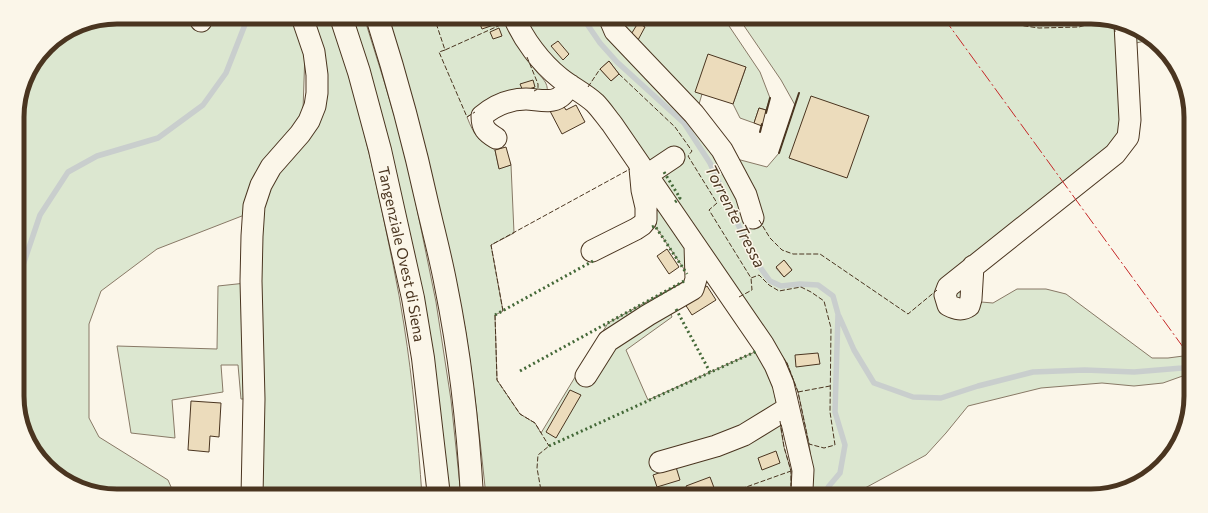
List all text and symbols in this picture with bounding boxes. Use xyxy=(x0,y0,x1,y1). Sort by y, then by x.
water label: Torrente Tressa xyxy=(702,161,770,271)
street label: Tangenziale Ovest di Siena xyxy=(375,164,429,343)

